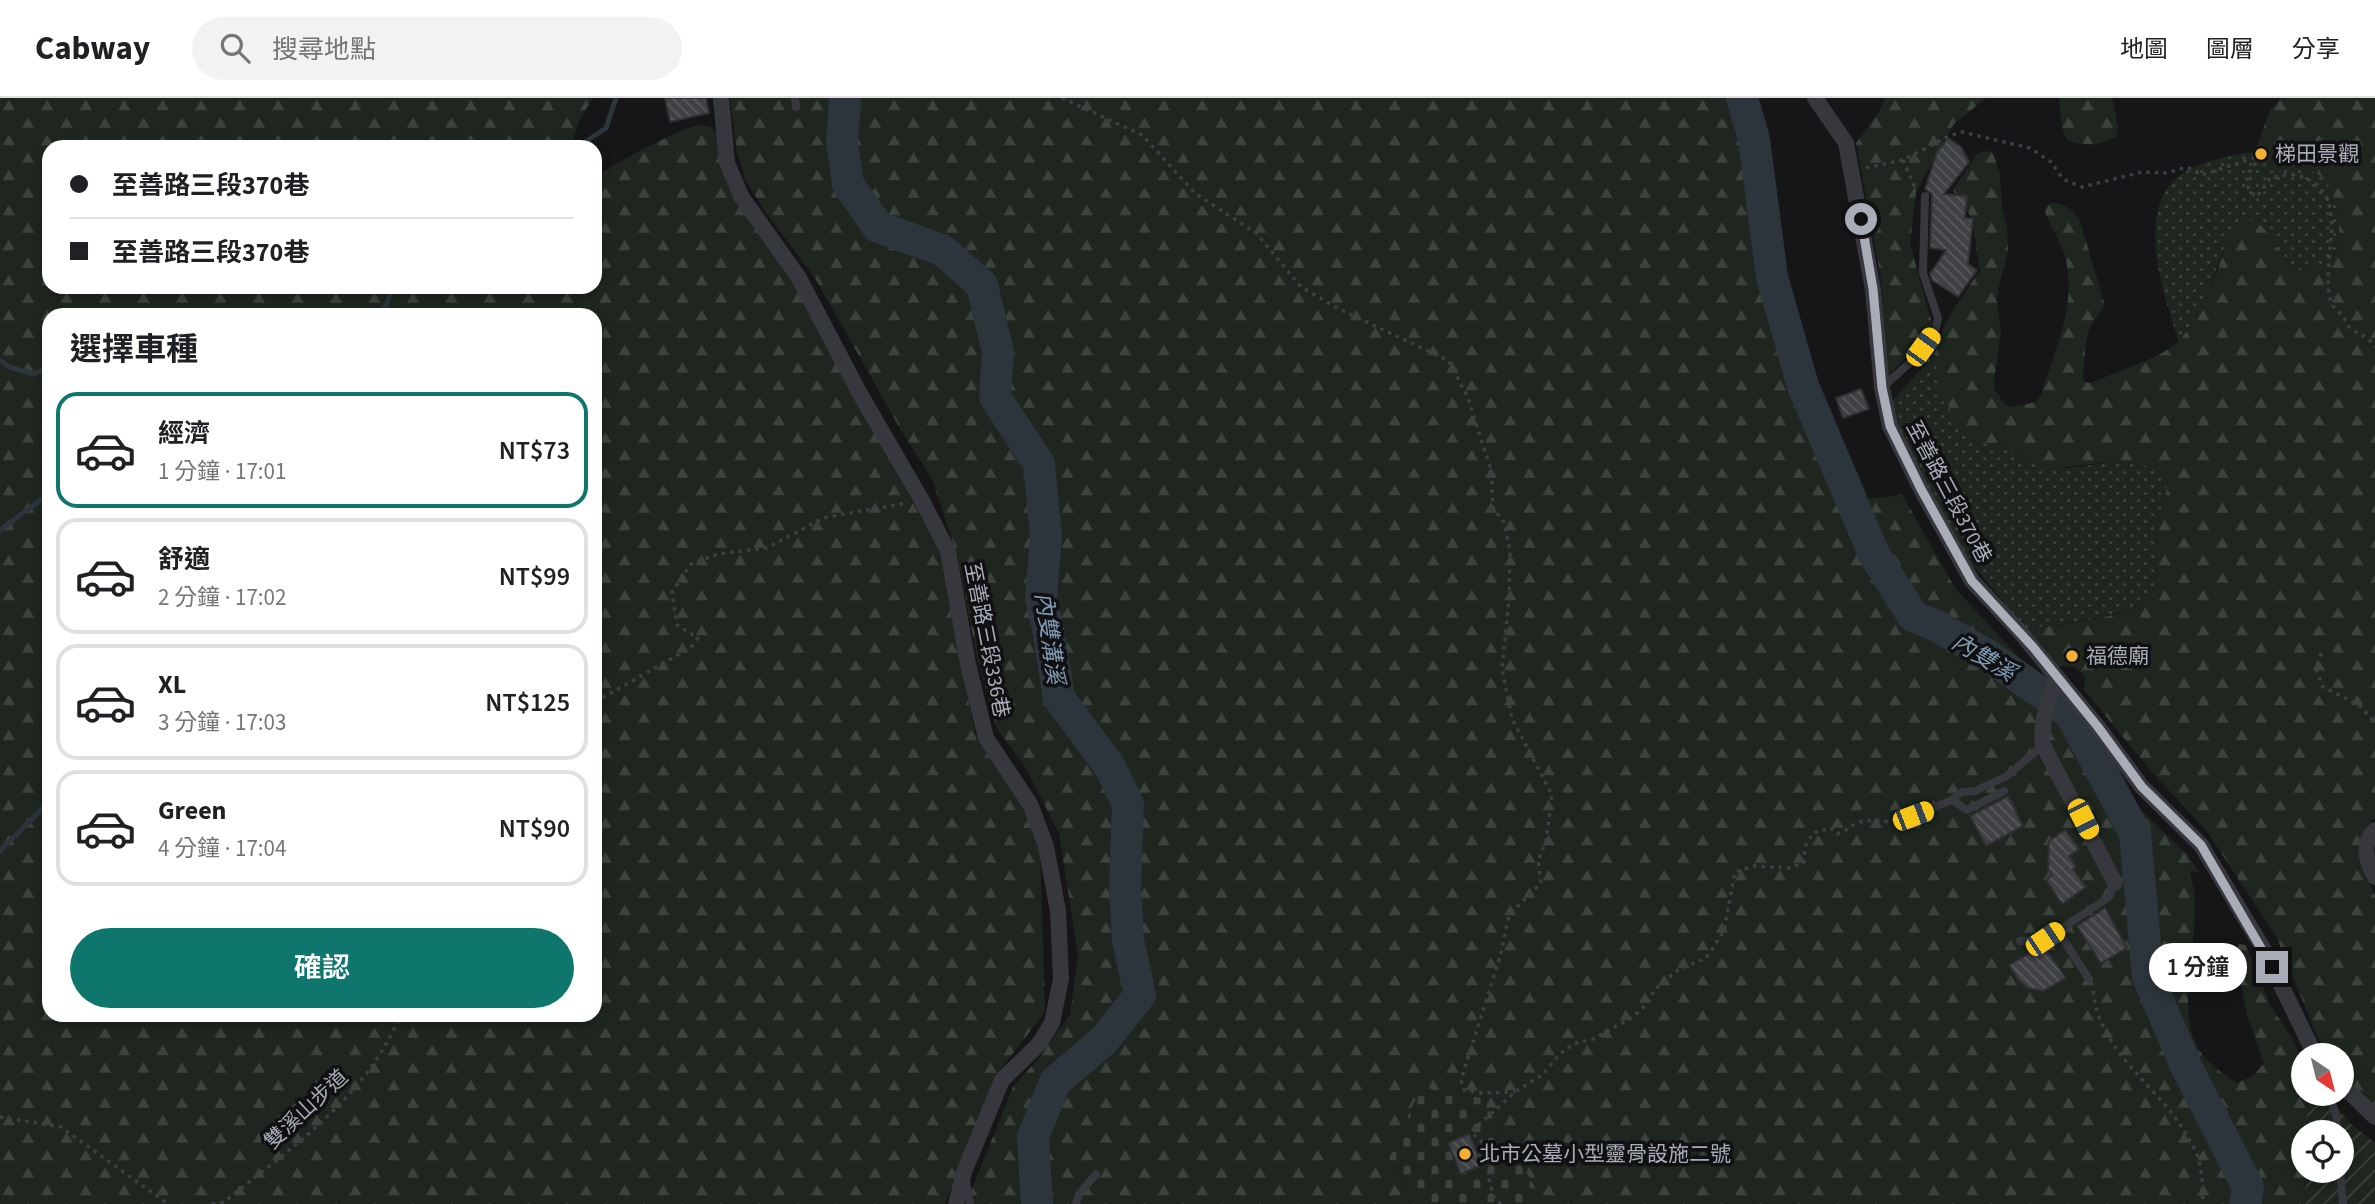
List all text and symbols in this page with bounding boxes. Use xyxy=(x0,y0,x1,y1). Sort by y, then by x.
search box xyxy=(192,17,682,80)
text: Cabway xyxy=(35,25,150,72)
icon: search xyxy=(216,29,254,67)
text: 搜尋地點 xyxy=(272,31,376,68)
text: 地圖 xyxy=(2120,32,2168,67)
text: 圖層 xyxy=(2206,32,2254,67)
text: 分享 xyxy=(2292,32,2340,67)
place label: 梯田景觀 xyxy=(2275,139,2359,169)
marker: 梯田景觀 xyxy=(2253,146,2269,162)
text: 至善路三段370巷 xyxy=(112,167,309,204)
route start xyxy=(1845,203,1877,235)
text: 至善路三段370巷 xyxy=(112,234,309,271)
car xyxy=(1903,324,1944,370)
text: 選擇車種 xyxy=(70,327,198,373)
text: 經濟 xyxy=(158,415,210,452)
street label: 至善路三段370巷 xyxy=(1899,416,1999,568)
icon: car xyxy=(74,419,137,482)
text: NT$73 xyxy=(499,432,570,469)
text: 1 分鐘 · 17:01 xyxy=(158,455,286,488)
text: 舒適 xyxy=(158,541,210,578)
icon: car xyxy=(74,545,137,608)
text: NT$99 xyxy=(499,558,570,595)
street label: 至善路三段336巷 xyxy=(957,560,1017,720)
text: 2 分鐘 · 17:02 xyxy=(158,581,286,614)
water label: 內雙溝溪 xyxy=(1027,590,1073,689)
water label: 內雙溪 xyxy=(1946,626,2024,691)
place label: 福德廟 xyxy=(2086,641,2149,671)
marker: 福德廟 xyxy=(2064,648,2080,664)
text: XL xyxy=(158,666,186,703)
icon: car xyxy=(74,671,137,734)
text: NT$125 xyxy=(485,684,570,721)
text: 3 分鐘 · 17:03 xyxy=(158,706,286,739)
text: Green xyxy=(158,792,226,829)
car xyxy=(2065,796,2102,842)
icon: car xyxy=(74,797,137,860)
car xyxy=(1890,799,1937,833)
text: NT$90 xyxy=(499,810,570,847)
text: 4 分鐘 · 17:04 xyxy=(158,832,286,865)
car xyxy=(2022,919,2069,959)
button: 確認 xyxy=(70,928,574,1008)
callout: 1 分鐘 xyxy=(2150,942,2248,992)
text: 1 分鐘 xyxy=(2167,951,2229,984)
route end xyxy=(2256,951,2288,983)
north arrow xyxy=(2291,1043,2354,1106)
map controls xyxy=(2291,1043,2354,1183)
street label: 雙溪山步道 xyxy=(257,1062,355,1156)
button: locate xyxy=(2291,1120,2354,1183)
place label: 北市公墓小型靈骨設施二號 xyxy=(1479,1139,1731,1169)
marker: 北市公墓小型靈骨設施二號 xyxy=(1457,1146,1473,1162)

